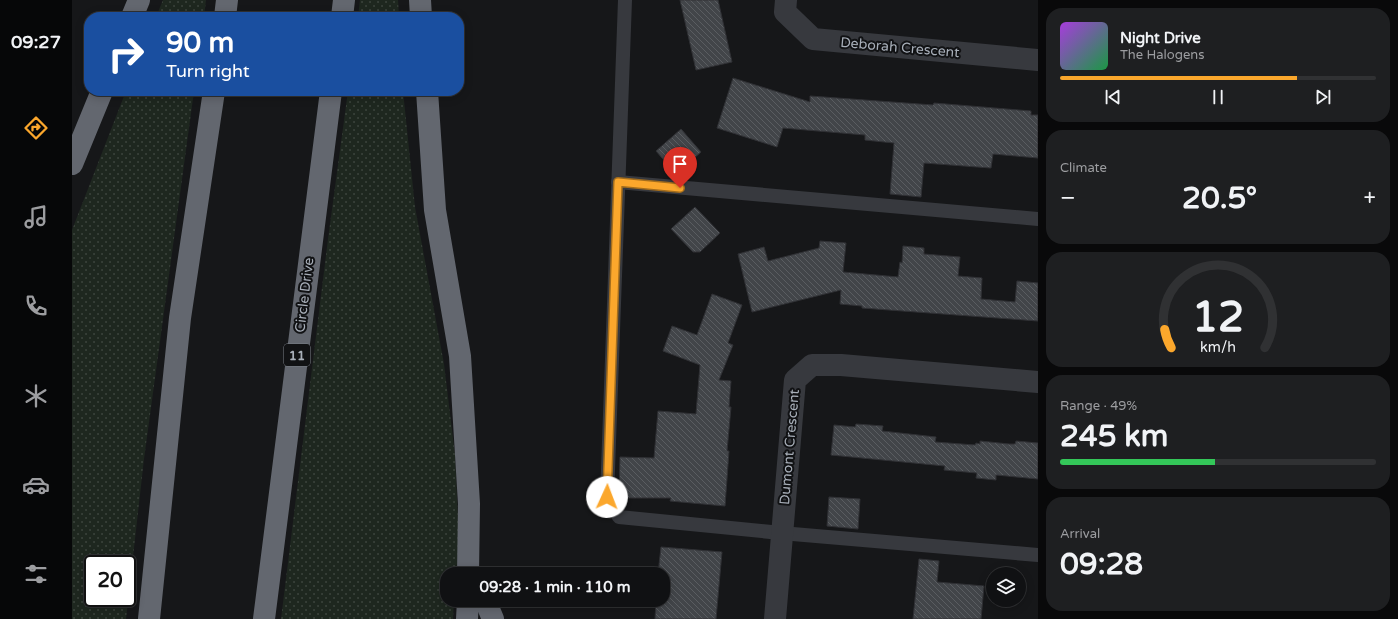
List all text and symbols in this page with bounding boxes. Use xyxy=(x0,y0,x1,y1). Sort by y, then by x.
text: 90 m xyxy=(166,26,234,60)
icon: right xyxy=(100,28,152,80)
text: Night Drive xyxy=(1120,29,1201,47)
text: 09:27 xyxy=(11,31,61,53)
street label: Deborah Crescent xyxy=(840,34,961,61)
text: The Halogens xyxy=(1120,47,1204,63)
text: Turn right xyxy=(166,60,250,82)
icon: previous xyxy=(1102,86,1124,108)
icon: pause xyxy=(1207,86,1229,108)
icon: next xyxy=(1312,86,1334,108)
icon: directions xyxy=(22,114,50,142)
pin xyxy=(663,147,697,188)
icon: arrive xyxy=(669,153,691,175)
text: Climate xyxy=(1060,160,1107,176)
text: 20.5° xyxy=(1182,180,1257,217)
text: − xyxy=(1060,185,1076,211)
text: + xyxy=(1364,185,1376,211)
icon: music xyxy=(22,203,50,231)
street label: Circle Drive xyxy=(291,257,318,334)
icon: phone xyxy=(22,292,50,320)
text: 12 xyxy=(1192,292,1244,342)
text: km/h xyxy=(1200,338,1236,355)
road number: 11 xyxy=(284,344,310,366)
icon: climate xyxy=(22,382,50,410)
street label: Dumont Crescent xyxy=(776,388,803,506)
text: Range · 49% xyxy=(1060,398,1137,414)
text: 245 km xyxy=(1060,418,1168,455)
icon: car xyxy=(22,471,50,499)
position arrow xyxy=(586,476,628,518)
text: Arrival xyxy=(1060,526,1100,542)
text: 09:28 xyxy=(1060,546,1143,583)
speed limit sign: 20 xyxy=(84,555,136,607)
icon: filters xyxy=(22,560,50,588)
map controls xyxy=(986,567,1026,607)
button: layers xyxy=(986,567,1026,607)
text: 09:28 · 1 min · 110 m xyxy=(480,578,630,596)

